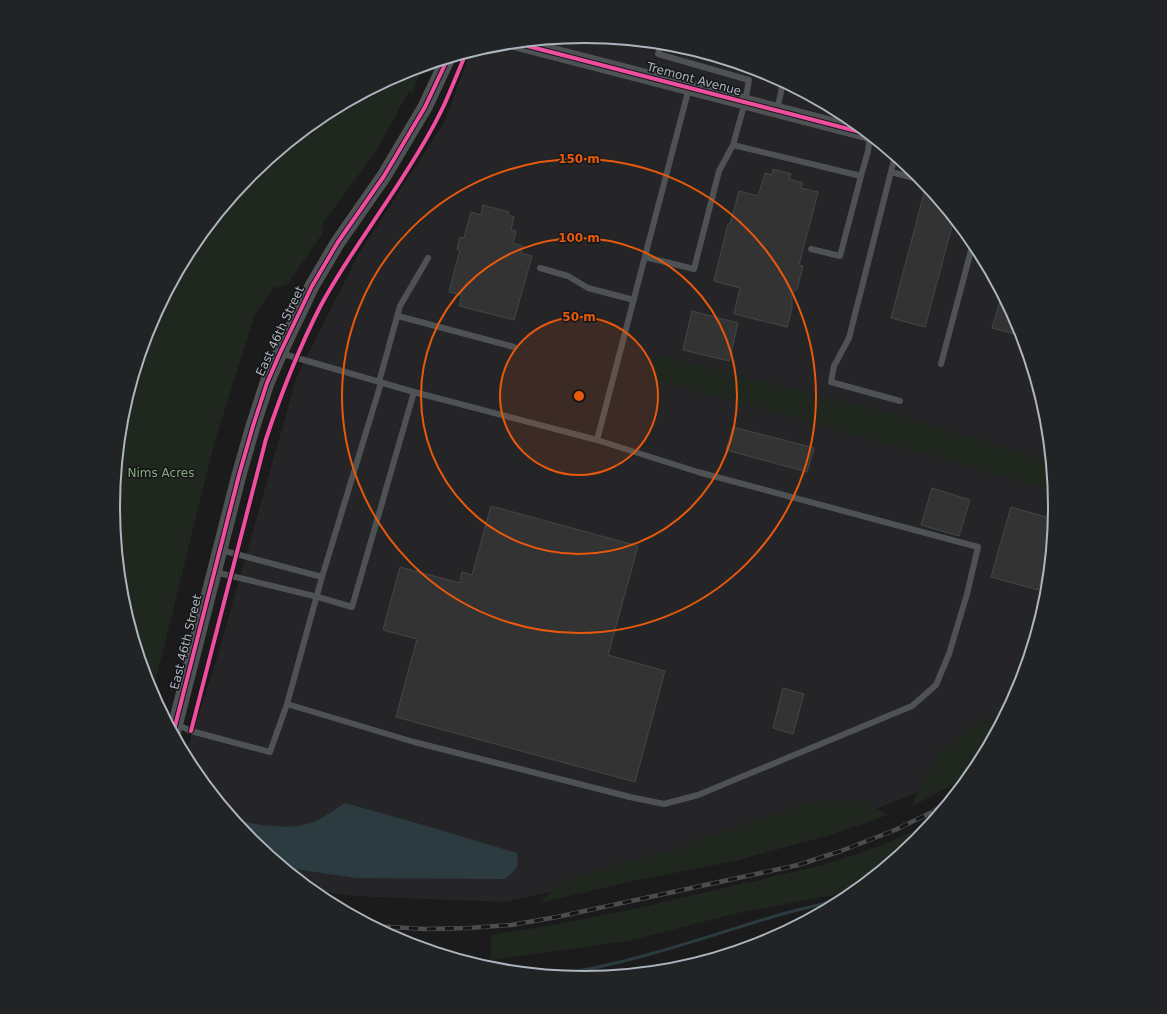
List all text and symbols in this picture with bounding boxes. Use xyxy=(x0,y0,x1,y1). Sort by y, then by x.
street label: Tremont Avenue xyxy=(644,59,743,98)
text: 150 m xyxy=(558,152,600,166)
text: 100 m xyxy=(558,231,600,245)
street label: East 46th Street xyxy=(253,284,307,378)
text: 50 m xyxy=(562,310,596,324)
centre of rings xyxy=(572,389,586,403)
park label: Nims Acres xyxy=(128,466,194,480)
street label: East 46th Street xyxy=(167,593,205,691)

